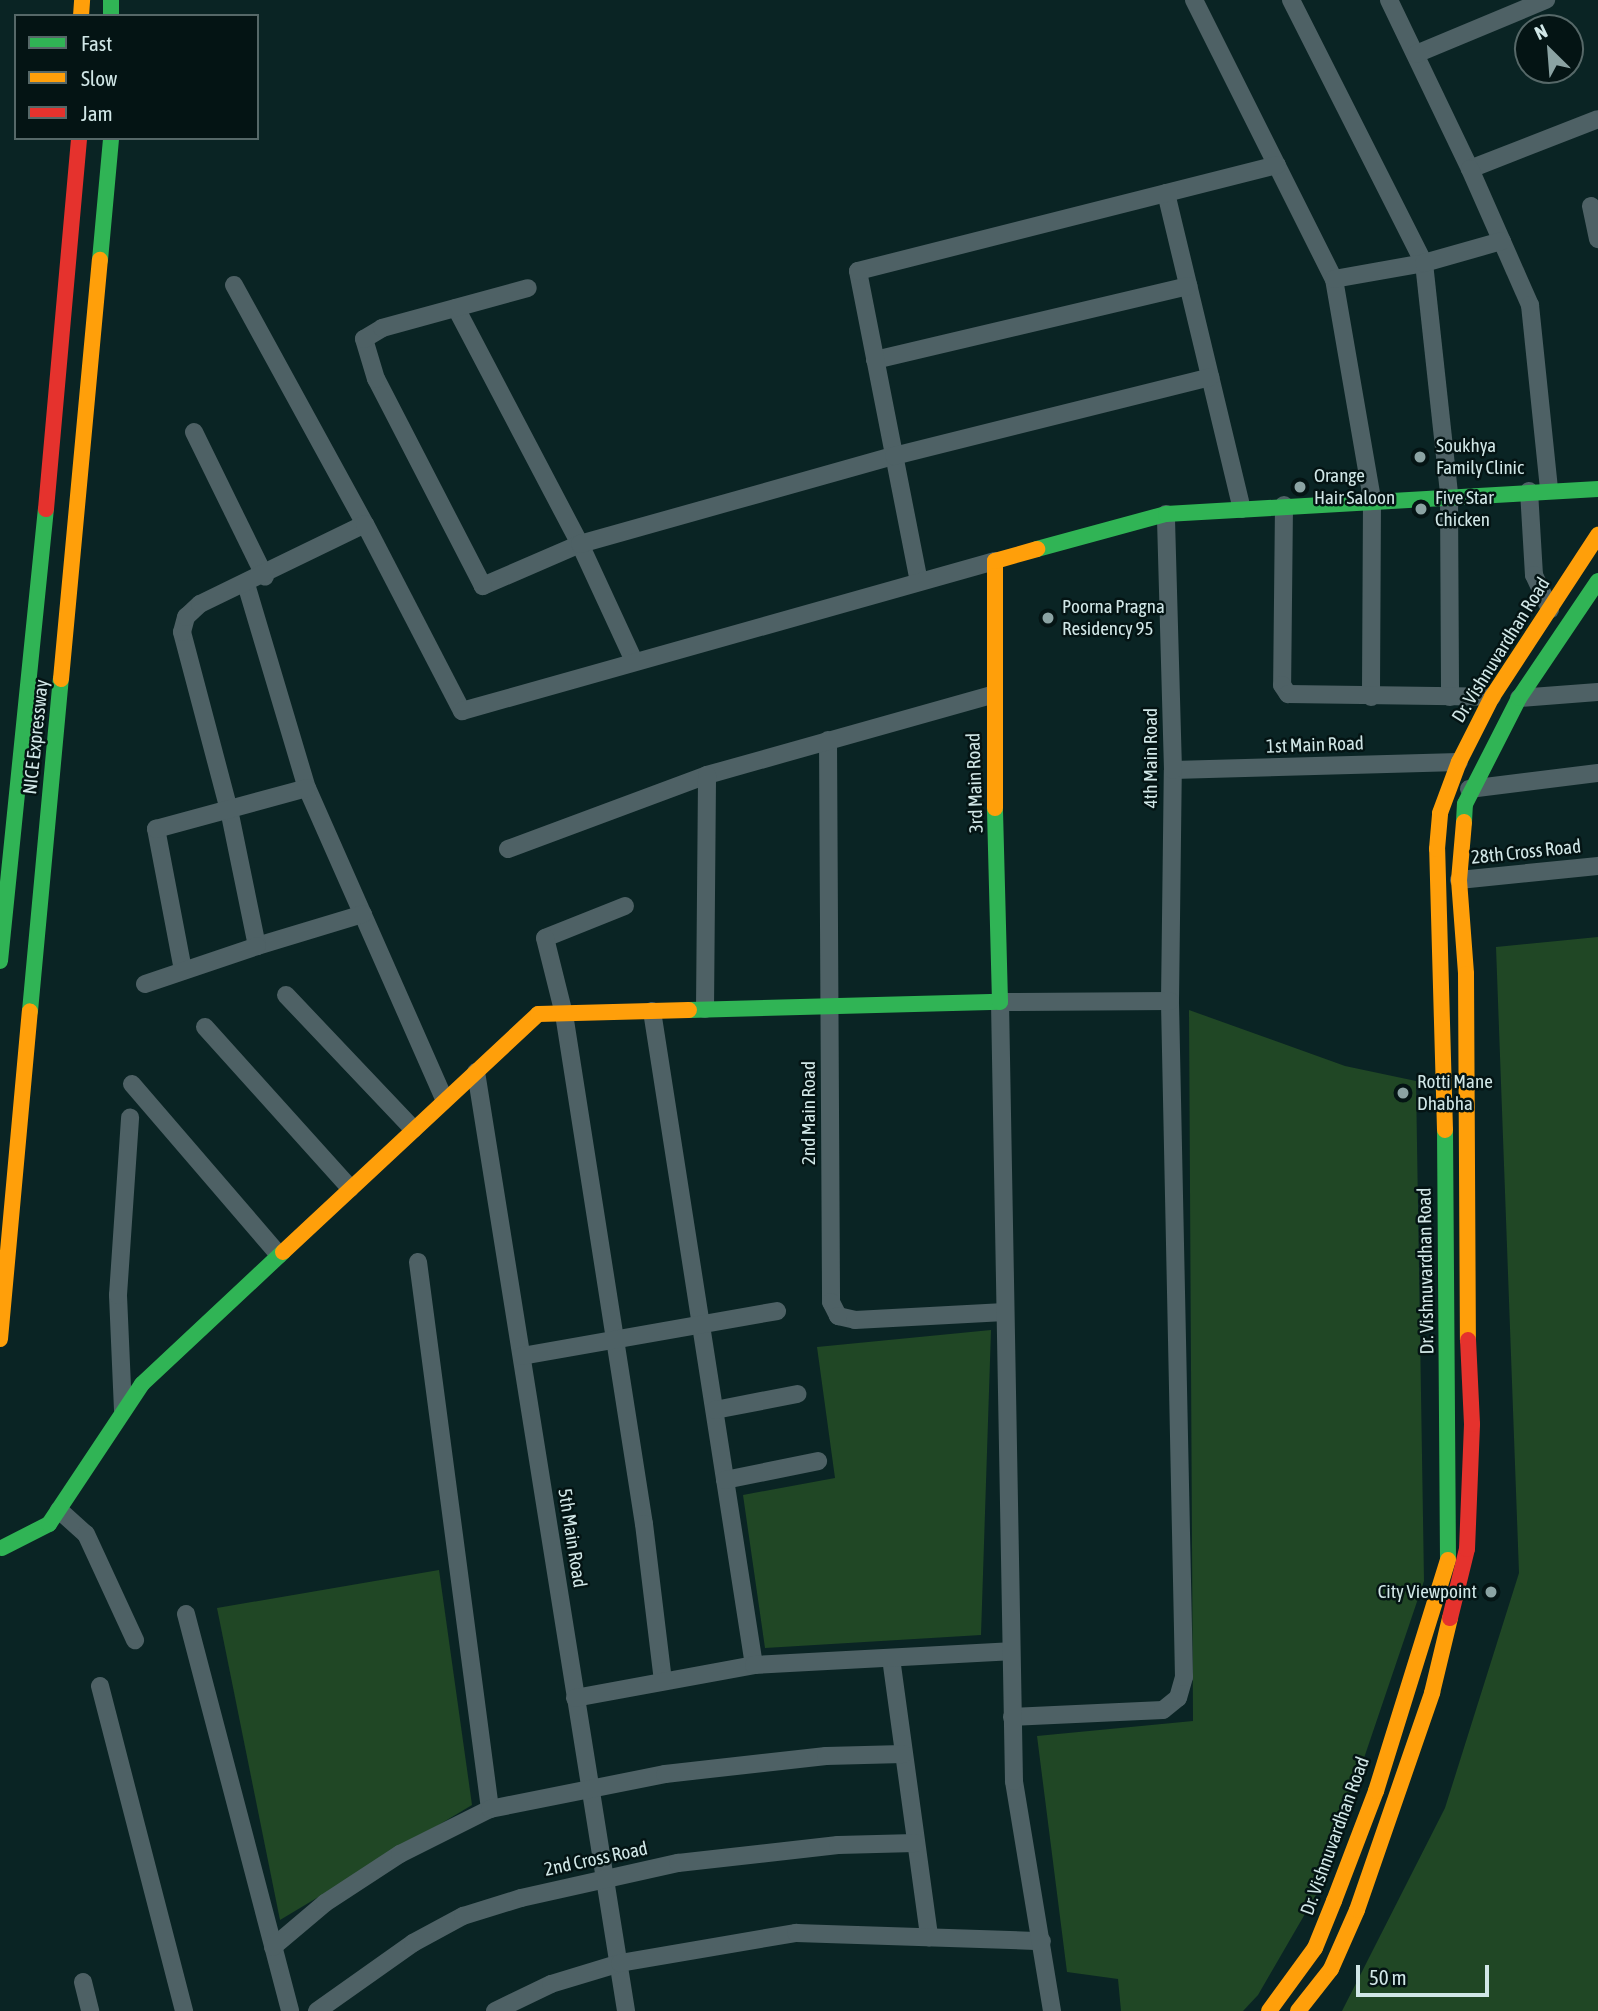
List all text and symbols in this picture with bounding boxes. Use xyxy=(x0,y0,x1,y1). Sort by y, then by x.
legend xyxy=(14,14,259,140)
north arrow xyxy=(1514,14,1584,84)
text: N xyxy=(1531,19,1551,44)
text: Fast xyxy=(81,31,112,55)
text: Slow xyxy=(81,66,117,90)
text: Jam xyxy=(81,101,113,125)
place label: Soukhya Family Clinic xyxy=(1436,435,1524,479)
marker: Soukhya Family Clinic xyxy=(1410,447,1430,467)
place label: Orange Hair Saloon xyxy=(1314,465,1395,509)
marker: Orange Hair Saloon xyxy=(1292,479,1308,495)
place label: Five Star Chicken xyxy=(1435,487,1494,531)
marker: Five Star Chicken xyxy=(1413,501,1429,517)
street label: Dr. Vishnuvardhan Road xyxy=(1447,573,1555,727)
place label: Poorna Pragna Residency 95 xyxy=(1062,596,1165,640)
marker: Poorna Pragna Residency 95 xyxy=(1040,610,1056,626)
street label: NICE Expressway xyxy=(19,678,53,796)
street label: 4th Main Road xyxy=(1140,708,1162,808)
street label: 1st Main Road xyxy=(1266,732,1364,758)
street label: 3rd Main Road xyxy=(962,733,988,833)
street label: 28th Cross Road xyxy=(1470,835,1582,869)
street label: 2nd Main Road xyxy=(798,1061,820,1165)
place label: Rotti Mane Dhabha xyxy=(1417,1071,1493,1115)
marker: Rotti Mane Dhabha xyxy=(1395,1085,1411,1101)
street label: Dr. Vishnuvardhan Road xyxy=(1413,1187,1439,1355)
street label: 5th Main Road xyxy=(553,1487,591,1589)
place label: City Viewpoint xyxy=(1378,1581,1477,1603)
marker: City Viewpoint xyxy=(1483,1584,1499,1600)
street label: Dr. Vishnuvardhan Road xyxy=(1296,1754,1374,1918)
street label: 2nd Cross Road xyxy=(542,1837,650,1881)
scale bar xyxy=(1360,1952,1493,1996)
text: 50 m xyxy=(1369,1965,1407,1989)

